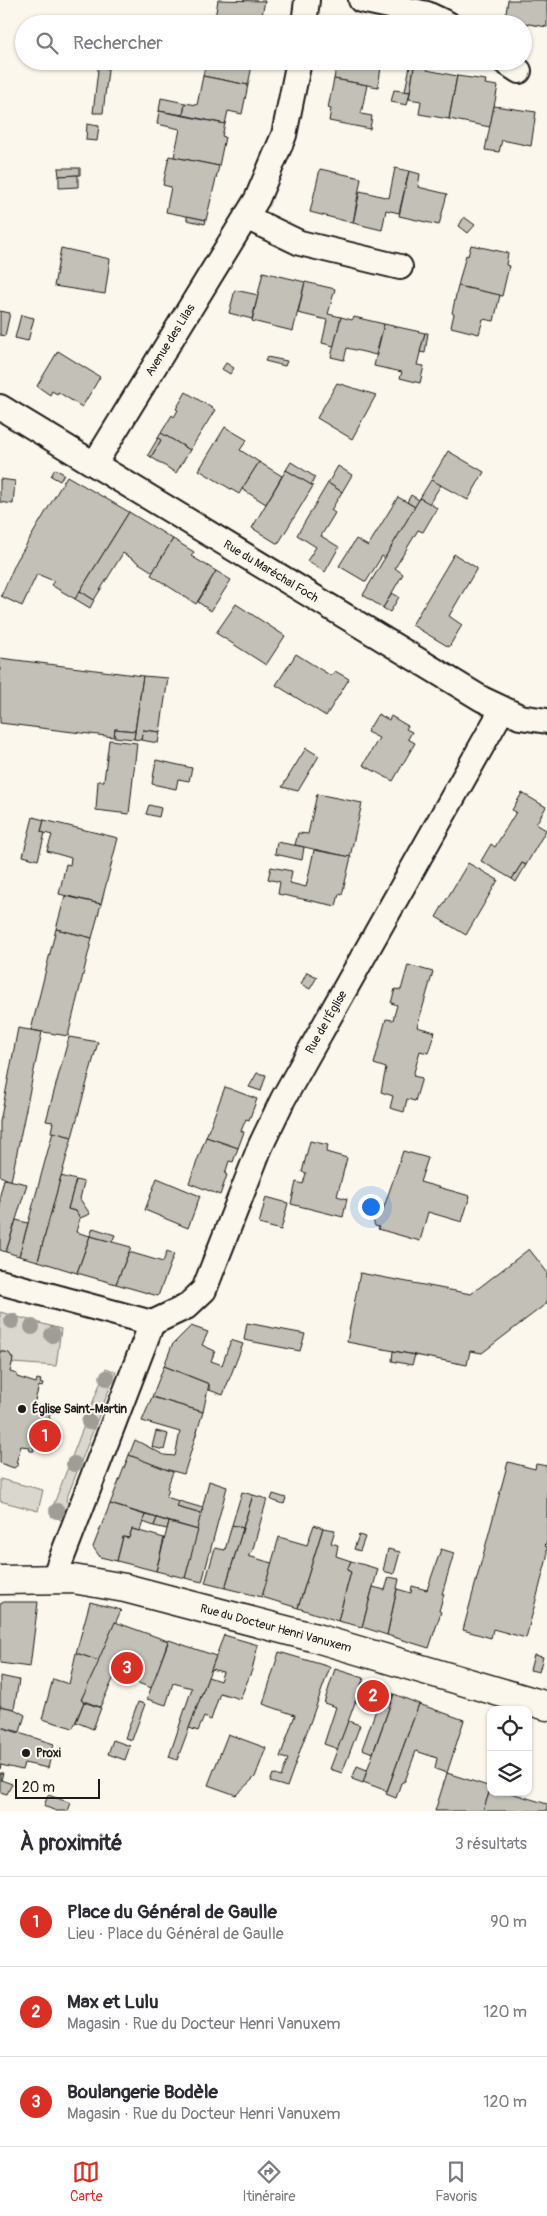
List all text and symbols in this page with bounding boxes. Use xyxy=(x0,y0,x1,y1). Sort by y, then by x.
search box xyxy=(15,15,532,70)
icon: search xyxy=(33,29,61,57)
text: Rechercher xyxy=(73,31,163,55)
street label: Avenue des Lilas xyxy=(142,301,199,379)
street label: Rue du Maréchal Foch xyxy=(220,537,321,606)
street label: Rue de l'Église xyxy=(301,987,351,1056)
your location xyxy=(358,1194,384,1220)
place label: Église Saint-Martin xyxy=(32,1401,127,1417)
marker: Église Saint-Martin xyxy=(16,1403,28,1415)
pin: 1 xyxy=(29,1417,61,1455)
street label: Rue du Docteur Henri Vanuxem xyxy=(199,1601,354,1656)
pin: 3 xyxy=(111,1649,143,1687)
pin: 2 xyxy=(357,1677,389,1715)
map controls xyxy=(487,1706,532,1796)
button: locate xyxy=(487,1706,532,1751)
place label: Proxi xyxy=(36,1746,61,1761)
marker: Proxi xyxy=(20,1747,32,1759)
button: layers xyxy=(487,1751,532,1796)
scale bar xyxy=(15,1776,100,1799)
text: 20 m xyxy=(22,1779,55,1796)
text: À proximité xyxy=(20,1830,123,1857)
text: 3 résultats xyxy=(455,1834,527,1854)
text: Place du Général de Gaulle xyxy=(67,1900,277,1924)
text: 1 xyxy=(33,1912,39,1932)
text: 90 m xyxy=(490,1912,527,1932)
text: Lieu · Place du Général de Gaulle xyxy=(67,1924,284,1944)
text: Max et Lulu xyxy=(67,1990,159,2014)
text: 2 xyxy=(32,2002,40,2022)
text: 120 m xyxy=(483,2002,527,2022)
text: Magasin · Rue du Docteur Henri Vanuxem xyxy=(67,2014,341,2034)
text: Boulangerie Bodèle xyxy=(67,2080,218,2104)
text: 3 xyxy=(32,2092,40,2112)
text: 120 m xyxy=(483,2092,527,2112)
text: Magasin · Rue du Docteur Henri Vanuxem xyxy=(67,2104,341,2124)
tab: Carte xyxy=(70,2158,103,2205)
tab: Itinéraire xyxy=(243,2158,295,2205)
tab: Favoris xyxy=(435,2158,477,2205)

